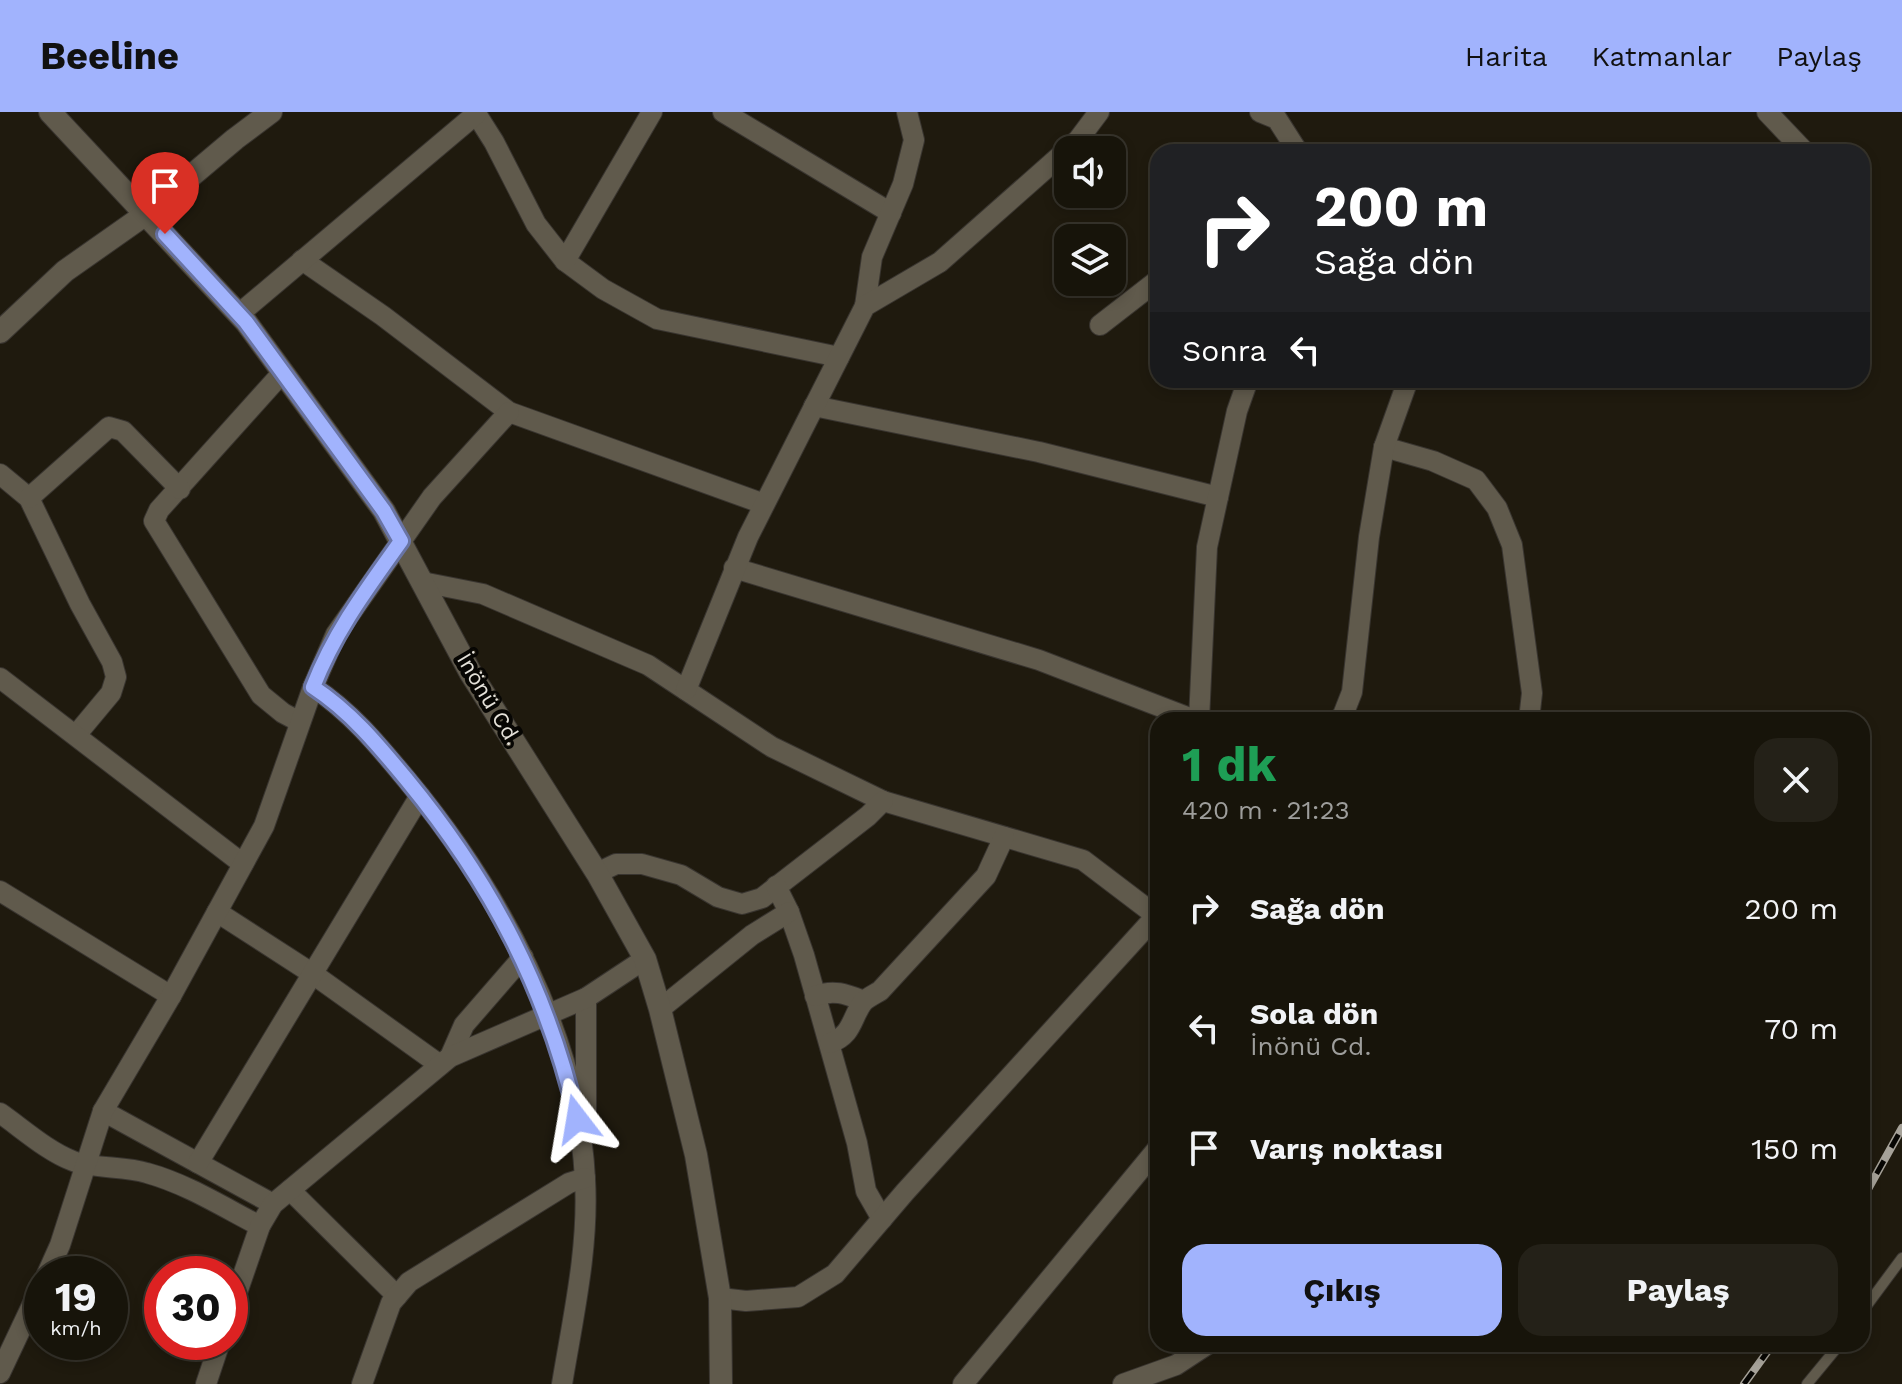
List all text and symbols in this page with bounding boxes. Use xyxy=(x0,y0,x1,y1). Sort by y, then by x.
text: Beeline xyxy=(40,34,179,78)
text: Harita xyxy=(1465,40,1548,73)
text: Katmanlar xyxy=(1592,40,1732,73)
text: Paylaş xyxy=(1776,40,1862,73)
map controls xyxy=(1054,136,1126,296)
button: sound xyxy=(1054,136,1126,208)
pin xyxy=(131,152,199,234)
icon: arrive xyxy=(143,164,187,208)
text: 200 m xyxy=(1314,174,1488,240)
icon: right xyxy=(1182,176,1286,280)
button: layers xyxy=(1054,224,1126,296)
text: Sağa dön xyxy=(1314,241,1475,283)
icon: left xyxy=(1283,328,1327,372)
text: Sonra xyxy=(1182,333,1267,368)
street label: İnönü Cd. xyxy=(452,649,526,749)
text: 1 dk xyxy=(1182,736,1276,793)
button: close xyxy=(1754,738,1838,822)
text: 420 m · 21:23 xyxy=(1182,795,1350,825)
icon: right xyxy=(1182,886,1226,930)
text: Sağa dön xyxy=(1250,891,1385,926)
text: 200 m xyxy=(1744,891,1838,926)
text: Sola dön xyxy=(1250,996,1378,1031)
icon: left xyxy=(1182,1006,1226,1050)
text: 70 m xyxy=(1764,1011,1838,1046)
text: İnönü Cd. xyxy=(1250,1031,1371,1061)
position arrow xyxy=(535,1077,619,1161)
icon: arrive xyxy=(1182,1126,1226,1170)
text: Varış noktası xyxy=(1250,1131,1443,1166)
text: 150 m xyxy=(1751,1131,1838,1166)
button: Çıkış xyxy=(1182,1244,1502,1336)
button: Paylaş xyxy=(1518,1244,1838,1336)
speed limit sign: 30 xyxy=(144,1256,248,1360)
text: 19 xyxy=(55,1274,97,1321)
text: km/h xyxy=(50,1316,102,1340)

